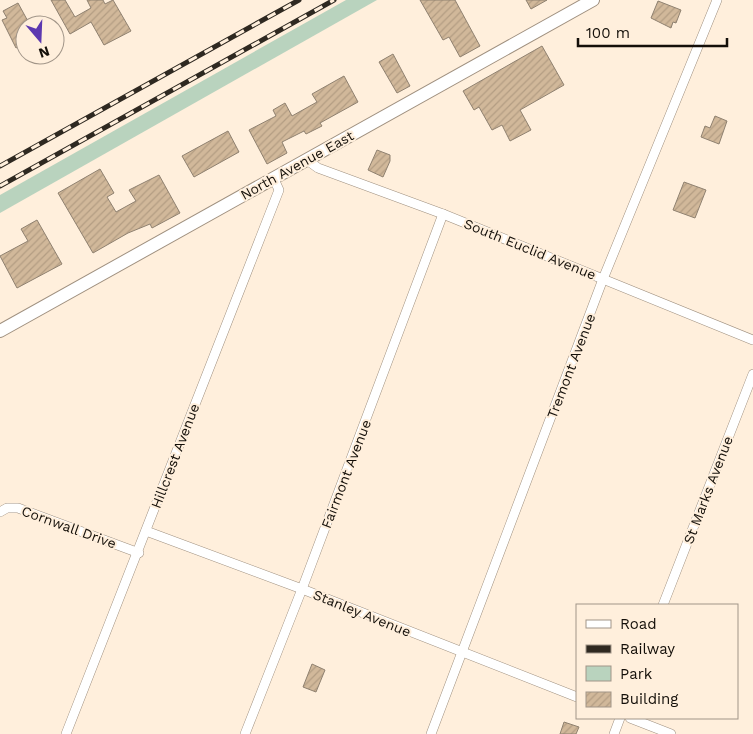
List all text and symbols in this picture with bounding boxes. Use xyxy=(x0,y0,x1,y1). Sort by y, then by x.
north arrow xyxy=(15,15,65,65)
scale bar xyxy=(578,15,727,47)
text: 100 m xyxy=(586,24,630,42)
text: N xyxy=(37,43,52,62)
street label: North Avenue East xyxy=(238,127,357,203)
street label: South Euclid Avenue xyxy=(462,215,598,283)
street label: Tremont Avenue xyxy=(544,311,598,421)
street label: Hillcrest Avenue xyxy=(148,401,202,511)
street label: Fairmont Avenue xyxy=(318,417,374,531)
street label: St Marks Avenue xyxy=(680,434,736,546)
street label: Cornwall Drive xyxy=(20,502,118,552)
street label: Stanley Avenue xyxy=(311,586,413,640)
legend xyxy=(576,604,738,719)
text: Road xyxy=(620,615,657,633)
text: Railway xyxy=(620,640,675,658)
text: Park xyxy=(620,665,653,683)
text: Building xyxy=(620,690,678,708)

